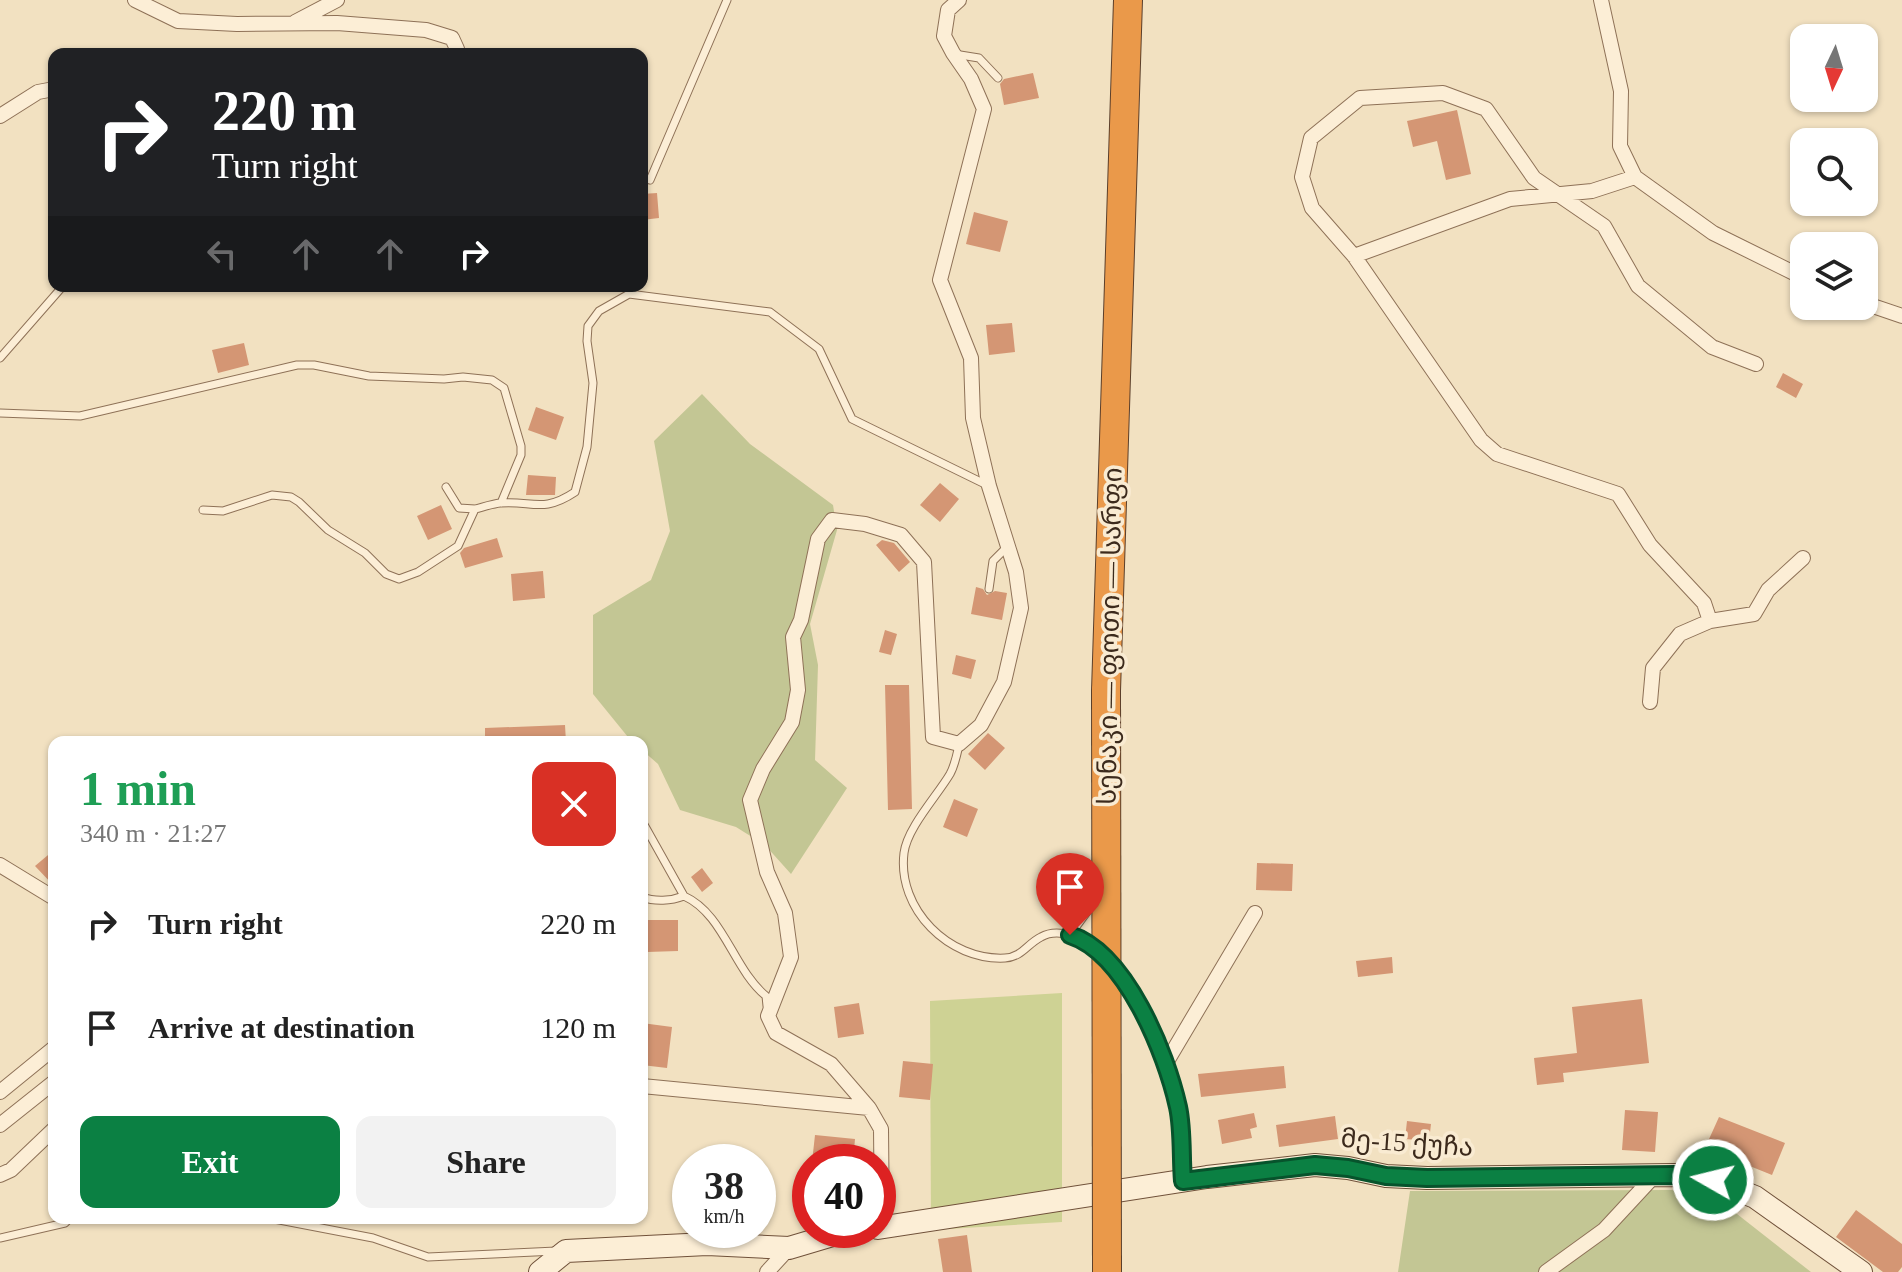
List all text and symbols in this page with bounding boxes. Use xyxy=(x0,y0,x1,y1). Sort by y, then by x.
north arrow xyxy=(1790,24,1878,112)
map controls xyxy=(1790,24,1878,320)
icon: right xyxy=(80,80,184,184)
text: 220 m xyxy=(212,80,357,142)
button: search xyxy=(1790,128,1878,216)
text: Turn right xyxy=(212,146,358,186)
icon: left xyxy=(200,232,244,276)
icon: ahead xyxy=(284,232,328,276)
icon: ahead xyxy=(368,232,412,276)
icon: right xyxy=(452,232,496,276)
button: layers xyxy=(1790,232,1878,320)
street label: სენაკი — ფოთი — სარფი xyxy=(1093,467,1127,805)
text: 1 min xyxy=(80,762,196,815)
button: close xyxy=(532,762,616,846)
text: 340 m · 21:27 xyxy=(80,819,227,848)
pin xyxy=(1036,853,1104,935)
icon: arrive xyxy=(1048,865,1092,909)
icon: right xyxy=(80,902,124,946)
text: Turn right xyxy=(148,907,283,940)
text: 220 m xyxy=(540,907,616,940)
icon: arrive xyxy=(80,1006,124,1050)
text: Arrive at destination xyxy=(148,1011,415,1044)
text: 120 m xyxy=(540,1011,616,1044)
button: Exit xyxy=(80,1116,340,1208)
button: Share xyxy=(356,1116,616,1208)
street label: მე-15 ქუჩა xyxy=(1340,1124,1474,1162)
position arrow xyxy=(1671,1138,1755,1222)
speed limit sign: 40 xyxy=(792,1144,896,1248)
text: 38 xyxy=(704,1163,744,1208)
text: km/h xyxy=(703,1205,745,1227)

